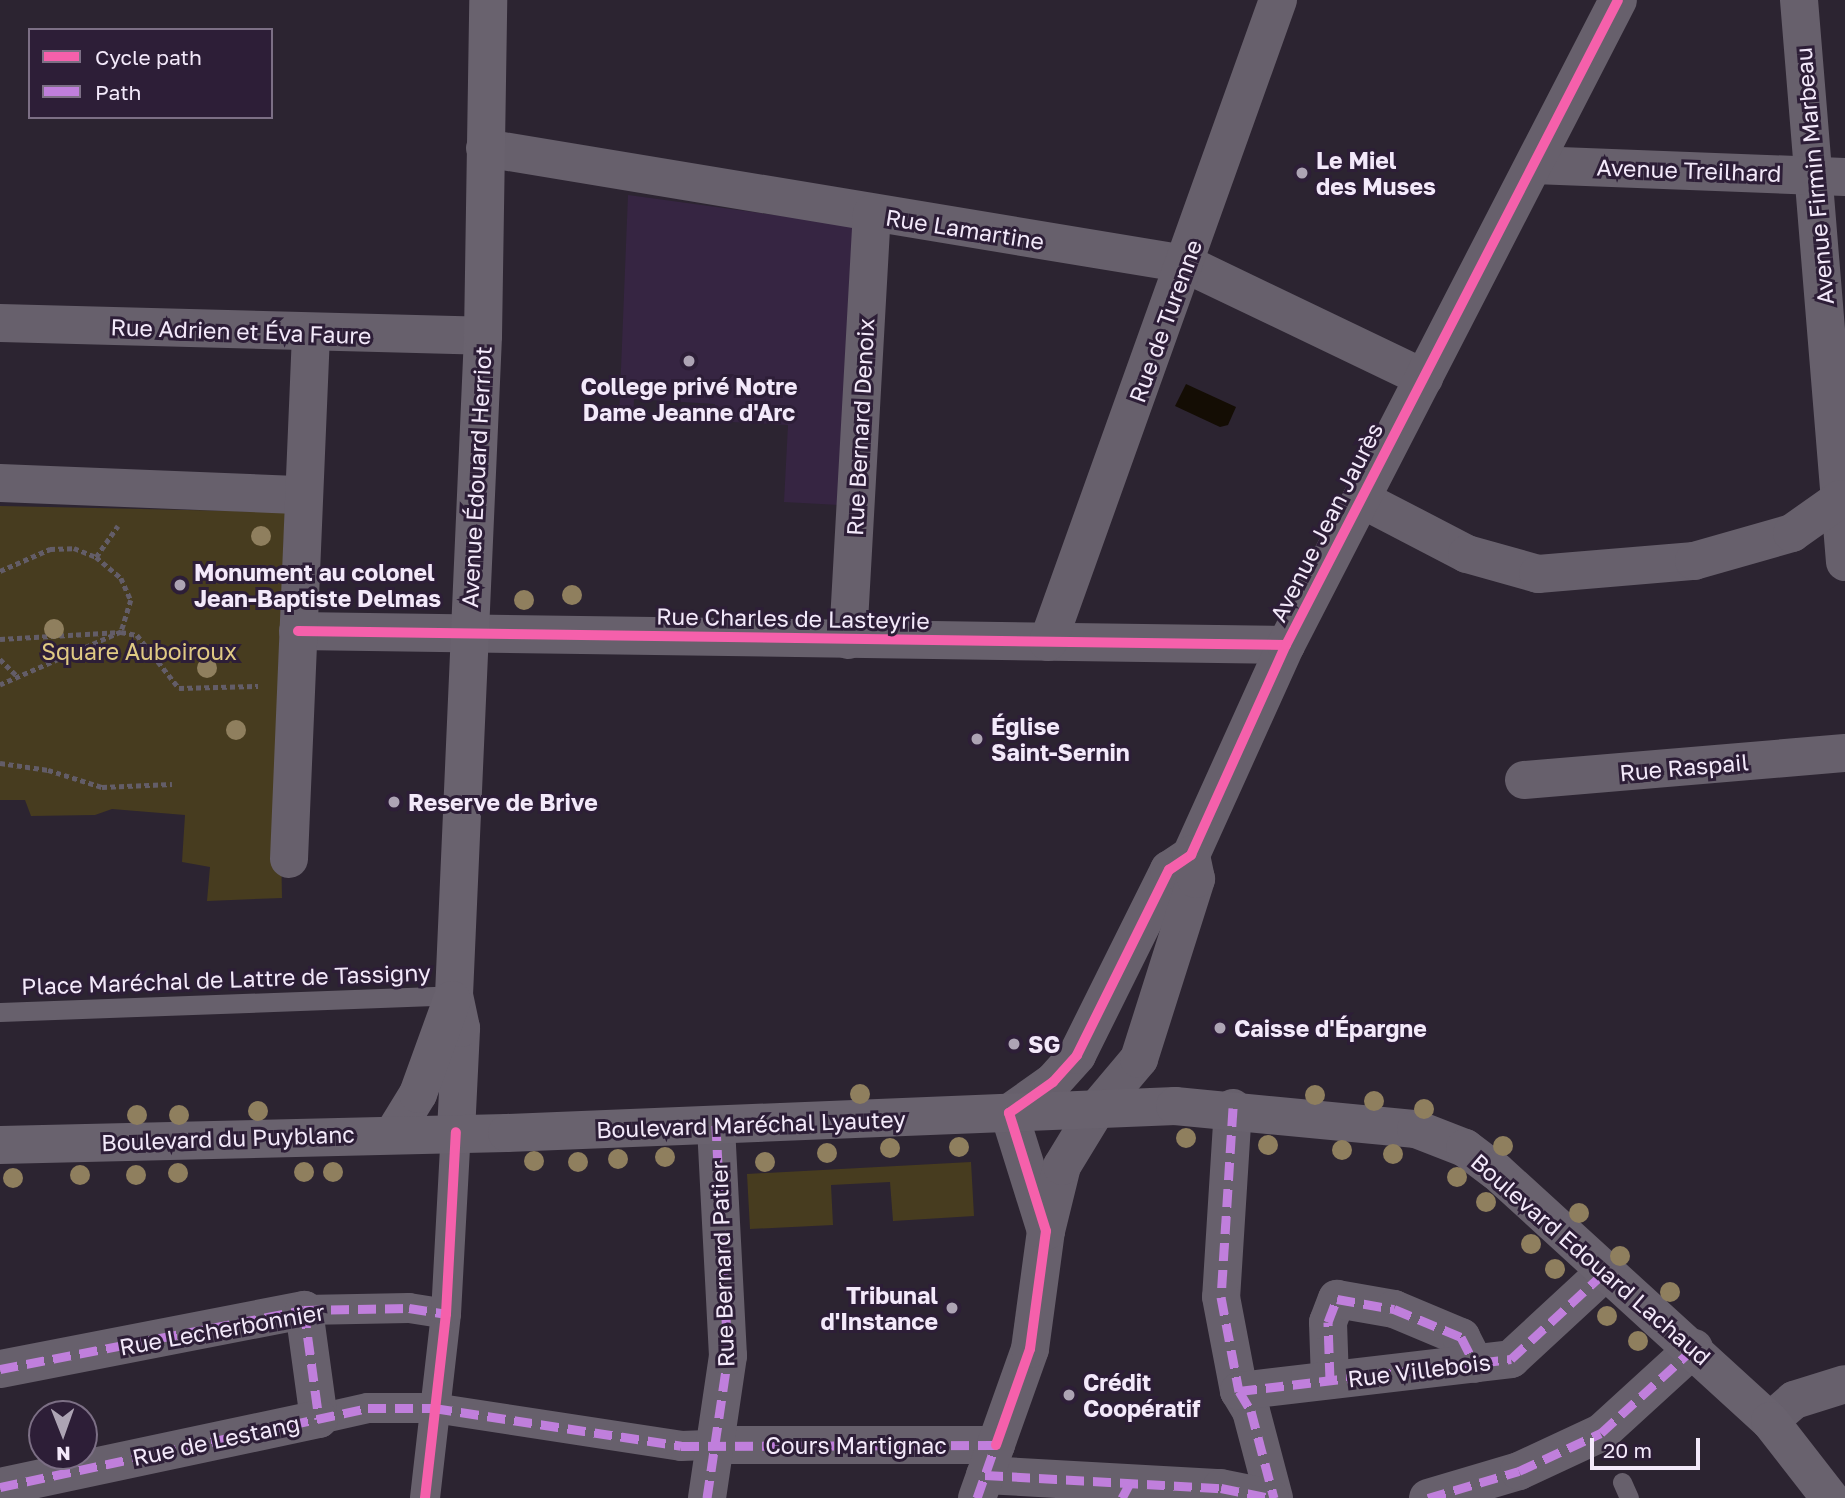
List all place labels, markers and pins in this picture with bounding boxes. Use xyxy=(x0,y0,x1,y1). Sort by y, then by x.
place label: Le Miel des Muses xyxy=(1316,146,1436,200)
marker: Le Miel des Muses xyxy=(1294,165,1310,181)
marker: College privé Notre Dame Jeanne d'Arc xyxy=(681,353,697,369)
place label: College privé Notre Dame Jeanne d'Arc xyxy=(580,372,798,426)
place label: Monument au colonel Jean-Baptiste Delmas xyxy=(194,558,441,612)
marker: Monument au colonel Jean-Baptiste Delmas xyxy=(172,577,188,593)
place label: Église Saint-Sernin xyxy=(991,712,1130,766)
marker: Église Saint-Sernin xyxy=(969,731,985,747)
place label: Reserve de Brive xyxy=(408,788,598,816)
marker: Reserve de Brive xyxy=(386,794,402,810)
place label: Caisse d'Épargne xyxy=(1234,1014,1427,1042)
marker: Caisse d'Épargne xyxy=(1212,1020,1228,1036)
place label: SG xyxy=(1028,1030,1060,1058)
marker: SG xyxy=(1006,1036,1022,1052)
place label: Tribunal d'Instance xyxy=(821,1281,938,1335)
marker: Tribunal d'Instance xyxy=(944,1300,960,1316)
place label: Crédit Coopératif xyxy=(1083,1368,1201,1422)
marker: Crédit Coopératif xyxy=(1061,1387,1077,1403)

